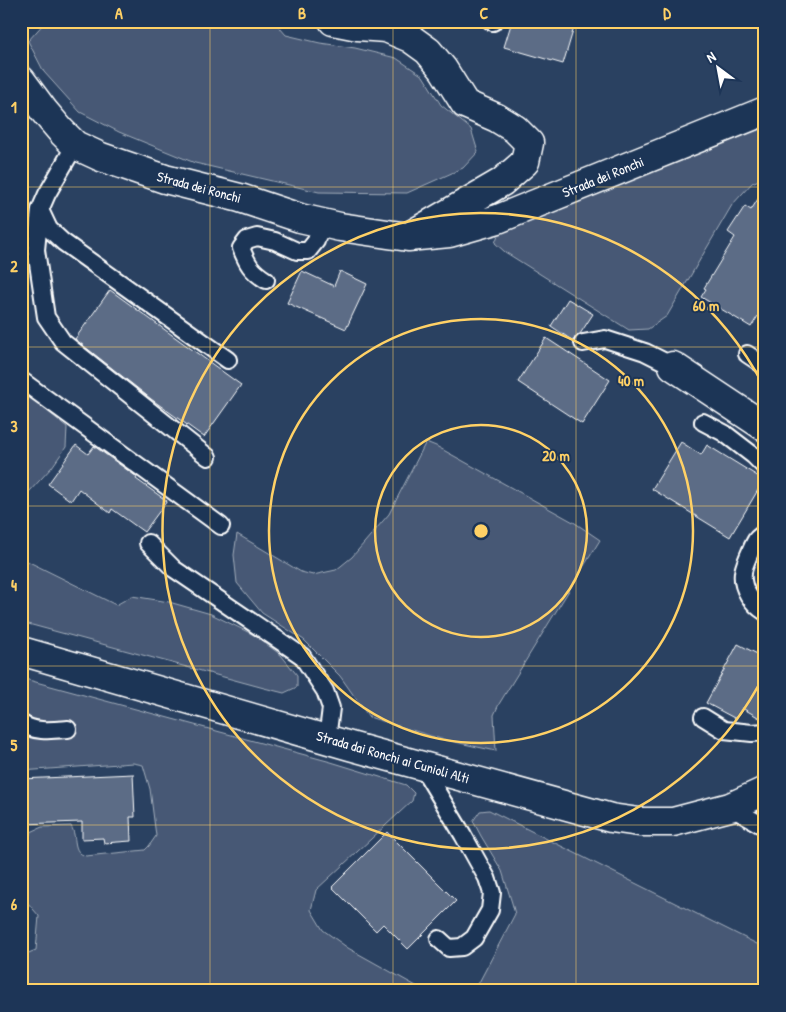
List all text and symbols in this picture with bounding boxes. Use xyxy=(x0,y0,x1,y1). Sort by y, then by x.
text: A xyxy=(115,2,123,24)
text: B xyxy=(298,2,306,24)
text: C xyxy=(480,2,489,24)
text: D xyxy=(663,2,671,24)
north arrow xyxy=(694,42,744,92)
text: N xyxy=(703,46,720,67)
text: 1 xyxy=(11,96,17,118)
street label: Strada dei Ronchi xyxy=(559,152,646,202)
street label: Strada dei Ronchi xyxy=(155,166,243,207)
text: 2 xyxy=(10,255,18,277)
text: 60 m xyxy=(693,295,719,316)
text: 40 m xyxy=(618,370,644,391)
text: 3 xyxy=(10,415,18,437)
text: 20 m xyxy=(542,445,570,466)
centre of rings xyxy=(472,522,490,540)
text: 4 xyxy=(11,574,17,596)
street label: Strada dai Ronchi ai Cunioli Alti xyxy=(314,726,472,787)
text: 5 xyxy=(11,734,18,756)
text: 6 xyxy=(11,893,18,915)

